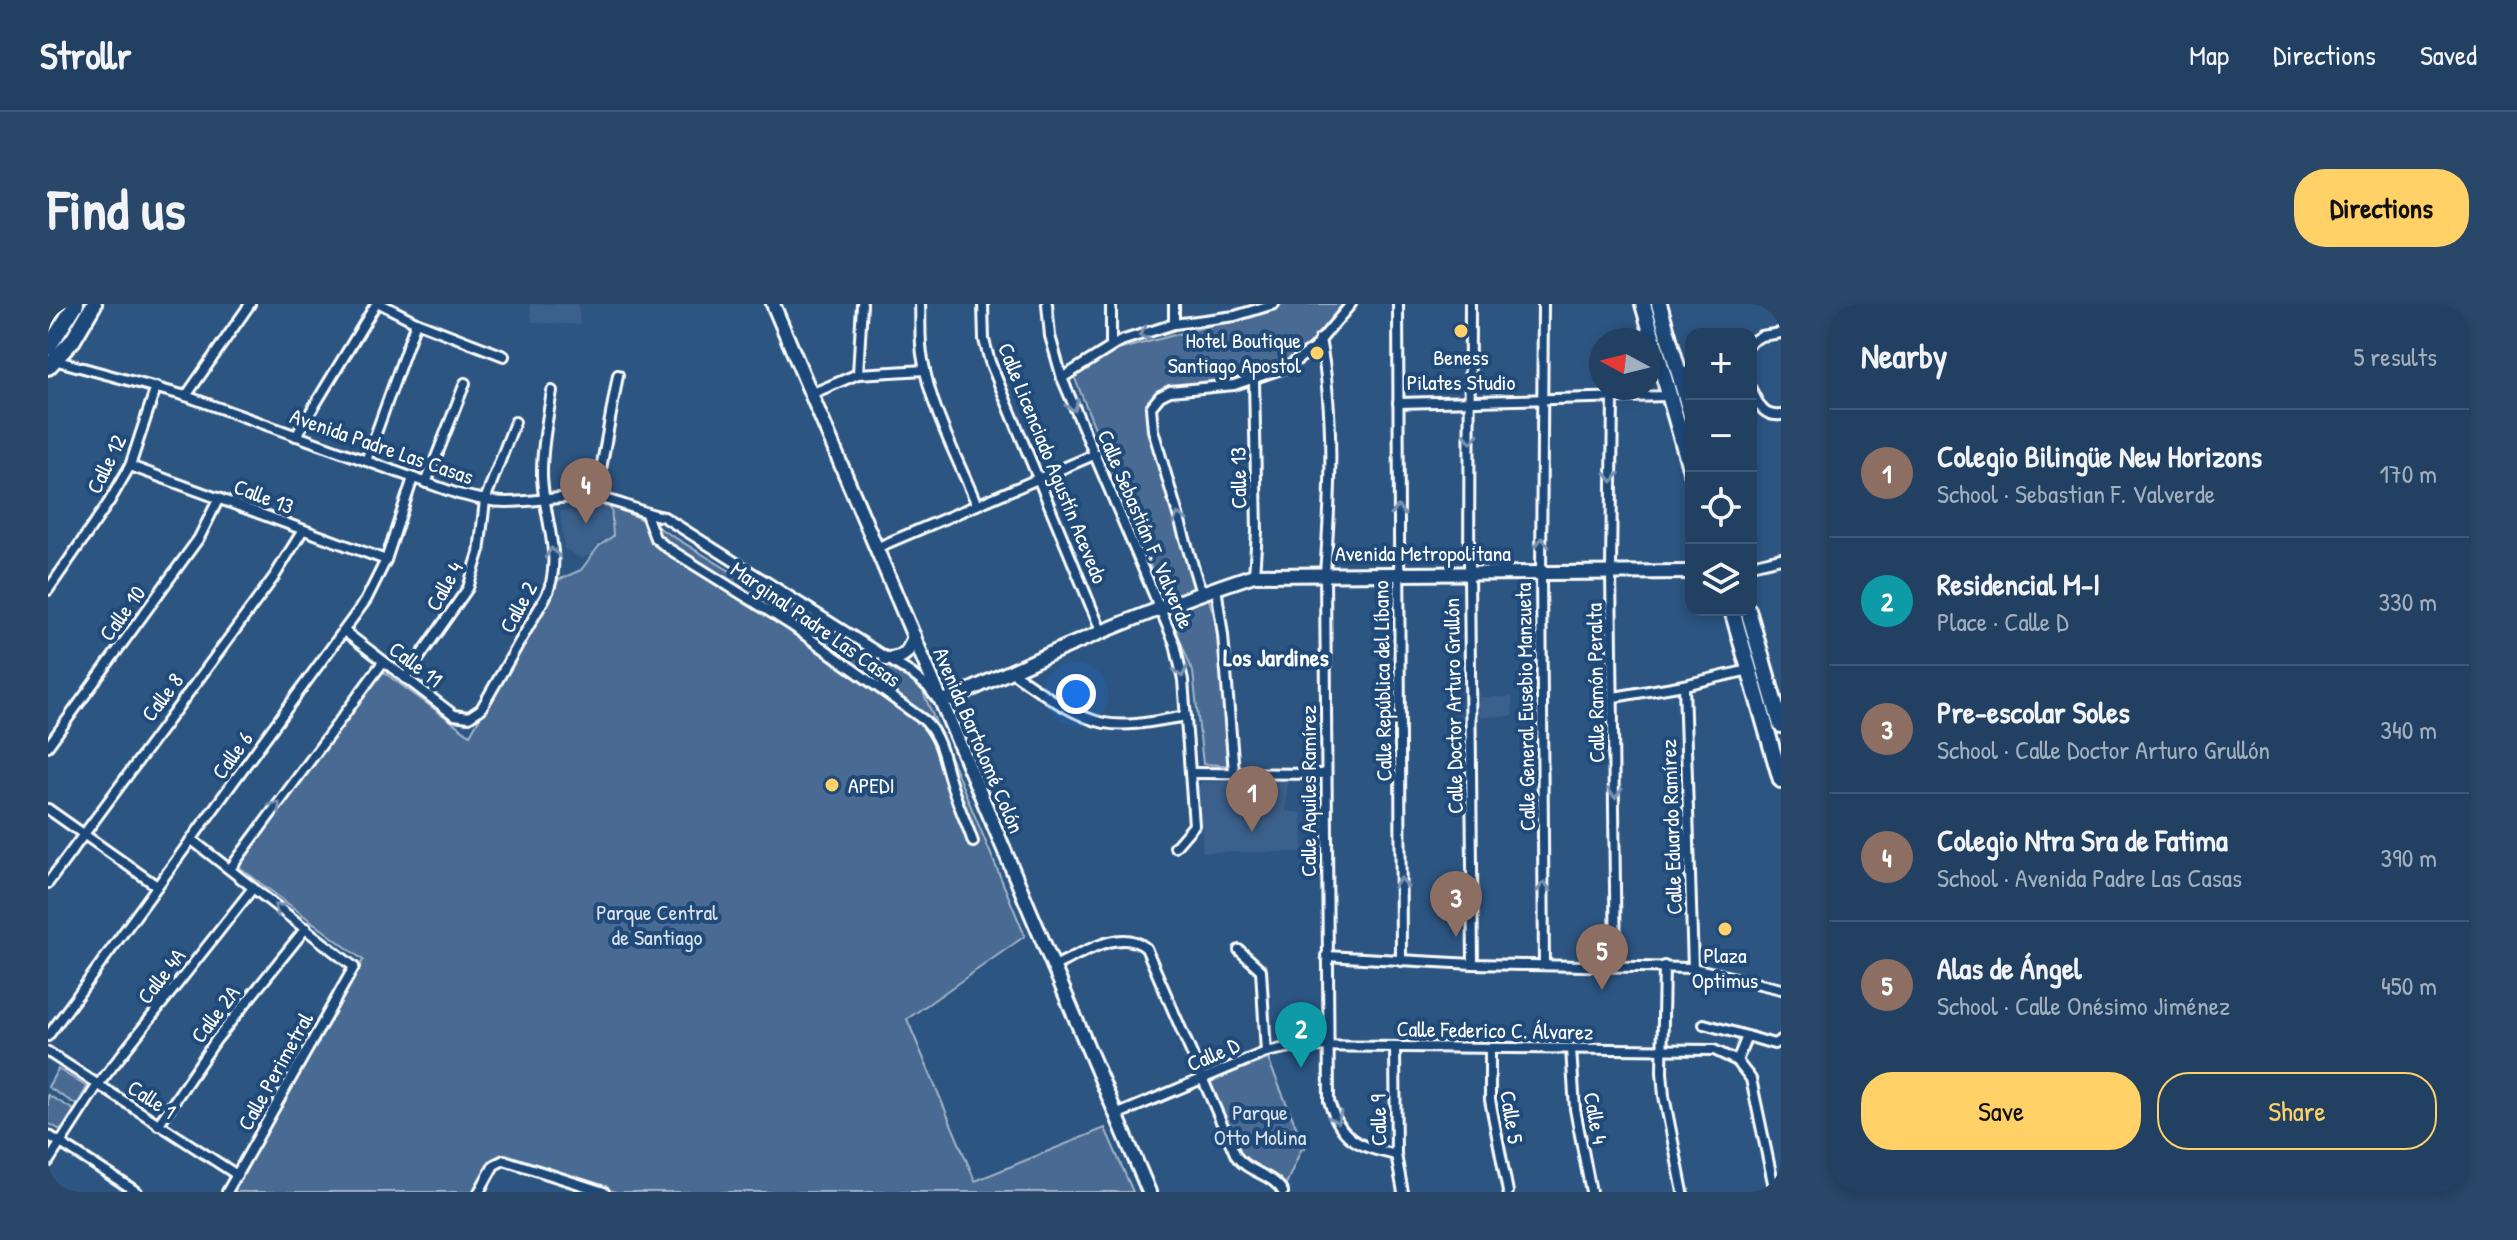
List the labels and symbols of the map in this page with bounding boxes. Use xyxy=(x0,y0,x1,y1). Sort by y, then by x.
marker: Beness Pilates Studio xyxy=(1452,322,1470,340)
one-way arrow xyxy=(1137,324,1151,340)
place label: Hotel Boutique Santiago Apostol xyxy=(1168,325,1301,380)
north arrow xyxy=(1589,328,1661,400)
street label: Calle Licenciado Agustín Acevedo xyxy=(991,338,1115,588)
place label: Beness Pilates Studio xyxy=(1407,342,1515,397)
marker: Hotel Boutique Santiago Apostol xyxy=(1308,344,1326,362)
one-way arrow xyxy=(1064,397,1080,412)
street label: Avenida Padre Las Casas xyxy=(286,401,478,491)
street label: Calle Sebastián F. Valverde xyxy=(1091,425,1202,633)
street label: Calle 12 xyxy=(79,429,133,499)
one-way arrow xyxy=(1462,432,1480,445)
street label: Calle 13 xyxy=(1222,447,1254,509)
pin: 4 xyxy=(560,458,612,524)
street label: Calle 13 xyxy=(230,471,298,521)
one-way arrow xyxy=(1603,471,1621,484)
one-way arrow xyxy=(1389,504,1407,517)
one-way arrow xyxy=(1172,511,1188,525)
one-way arrow xyxy=(1533,536,1550,549)
street label: Avenida Metropolitana xyxy=(1335,538,1511,568)
one-way arrow xyxy=(544,546,561,559)
street label: Marginal Padre Las Casas xyxy=(725,554,907,694)
street label: Calle 4 xyxy=(418,556,470,616)
street label: Calle 2 xyxy=(492,575,544,638)
street label: Calle 10 xyxy=(92,579,152,647)
street label: Calle República del Líbano xyxy=(1365,580,1399,782)
street label: Calle General Eusebio Manzueta xyxy=(1508,582,1542,831)
street label: Calle Doctor Arturo Grullón xyxy=(1436,598,1470,814)
street label: Calle Ramón Peralta xyxy=(1579,602,1611,763)
street label: Calle 11 xyxy=(383,634,449,694)
district label: Los Jardines xyxy=(1223,641,1329,673)
street label: Avenida Bartolomé Colón xyxy=(926,642,1032,838)
one-way arrow xyxy=(1171,666,1188,679)
street label: Calle 8 xyxy=(134,667,190,727)
your location xyxy=(1056,674,1096,714)
street label: Calle Aquiles Ramírez xyxy=(1293,705,1323,877)
street label: Calle 6 xyxy=(204,725,260,785)
street label: Calle Eduardo Ramírez xyxy=(1653,739,1689,915)
pin: 1 xyxy=(1226,766,1278,832)
place label: APEDI xyxy=(848,770,895,800)
marker: APEDI xyxy=(823,776,841,794)
one-way arrow xyxy=(1606,787,1624,800)
one-way arrow xyxy=(266,800,281,815)
pin: 3 xyxy=(1430,871,1482,937)
one-way arrow xyxy=(1392,876,1410,889)
one-way arrow xyxy=(1535,880,1553,893)
park label: Parque Central de Santiago xyxy=(596,897,718,952)
one-way arrow xyxy=(273,903,288,917)
marker: Plaza Optimus xyxy=(1716,920,1734,938)
pin: 5 xyxy=(1576,924,1628,990)
place label: Plaza Optimus xyxy=(1692,940,1758,995)
street label: Calle 4A xyxy=(130,942,192,1010)
street label: Calle 2A xyxy=(183,979,247,1049)
pin: 2 xyxy=(1275,1002,1327,1068)
street label: Calle Perimetral xyxy=(230,1006,320,1136)
street label: Calle Federico C. Álvarez xyxy=(1396,1013,1594,1047)
street label: Calle D xyxy=(1182,1029,1244,1078)
street label: Calle 1 xyxy=(122,1072,182,1126)
street label: Calle 5 xyxy=(1493,1088,1531,1146)
street label: Calle 4 xyxy=(1577,1090,1615,1146)
street label: Calle 9 xyxy=(1363,1094,1393,1146)
park label: Parque Otto Molina xyxy=(1214,1097,1307,1152)
one-way arrow xyxy=(1326,1110,1342,1125)

